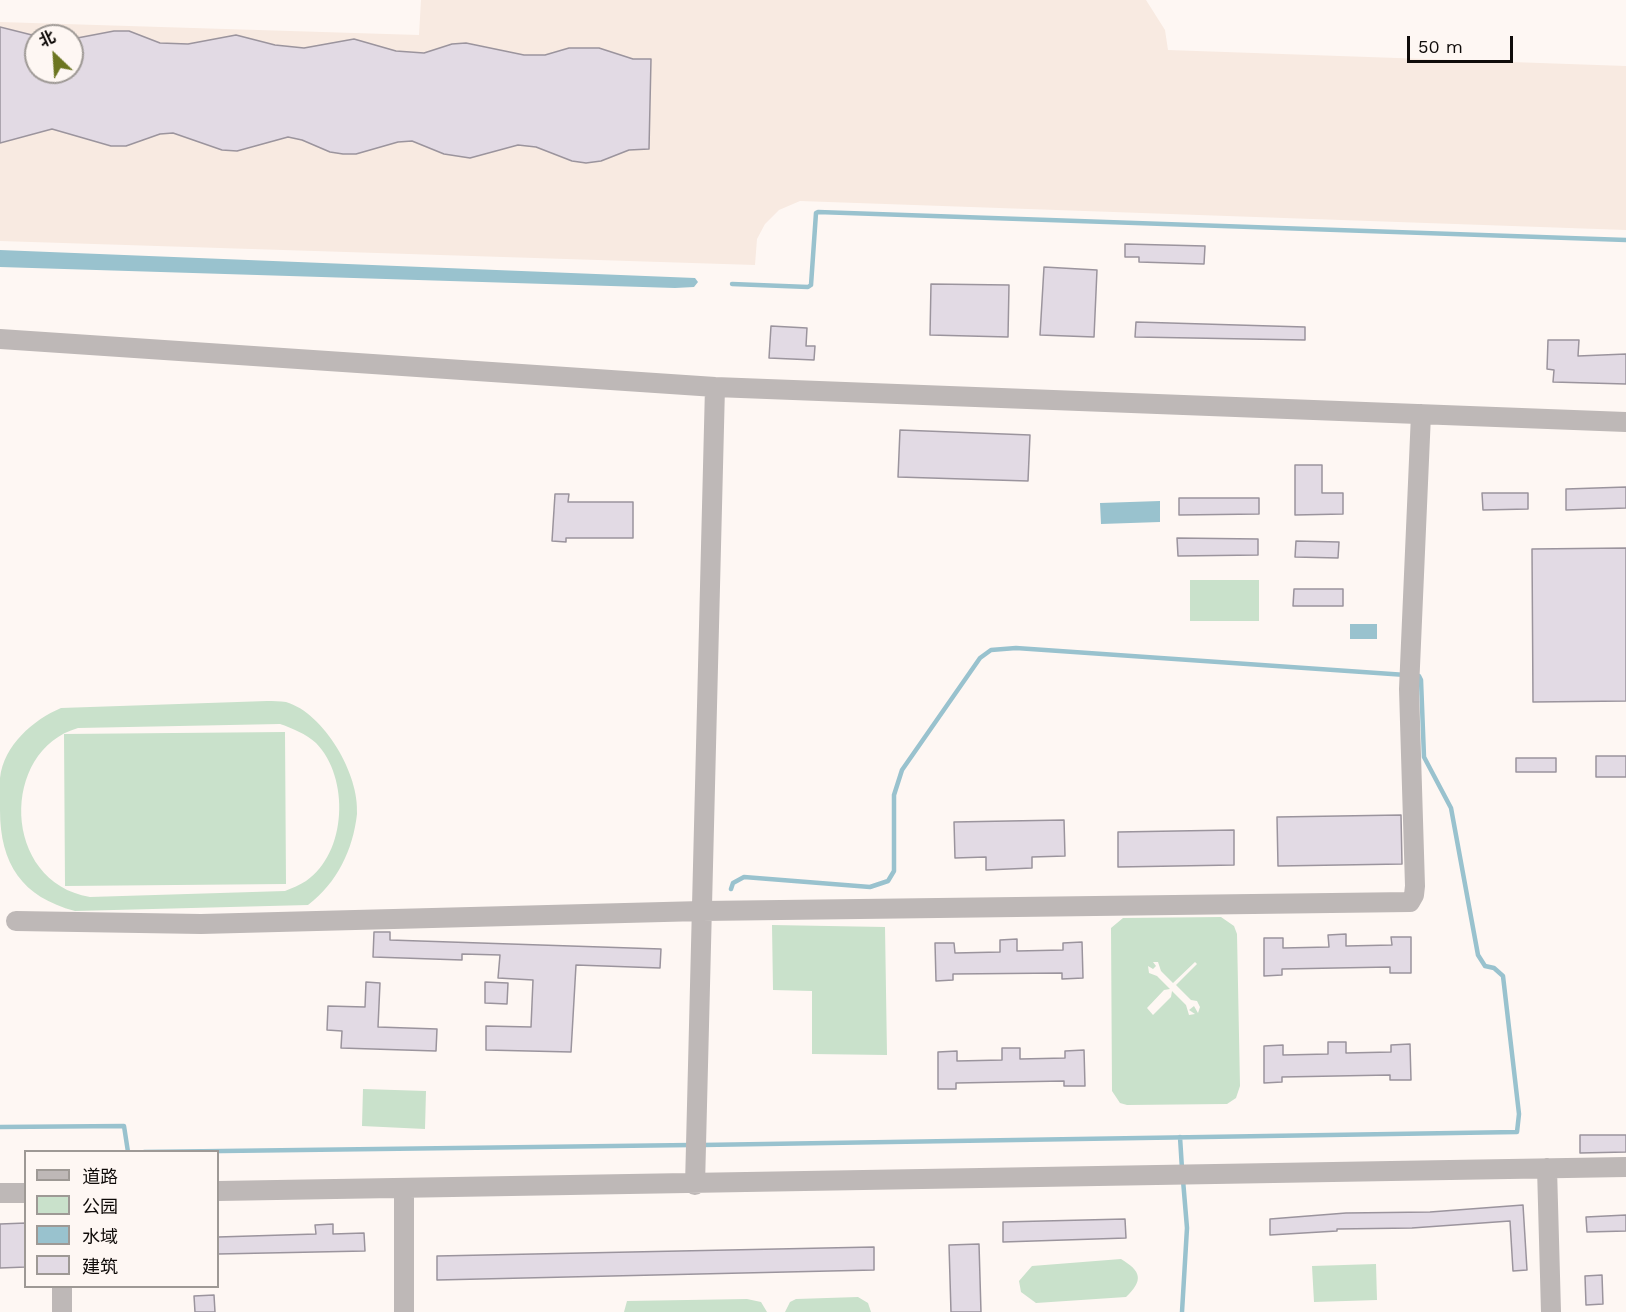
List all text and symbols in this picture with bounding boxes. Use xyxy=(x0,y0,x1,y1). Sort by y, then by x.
north arrow xyxy=(24,24,84,84)
scale bar xyxy=(1410,24,1516,62)
text: 北 xyxy=(36,27,58,51)
text: 50 m xyxy=(1418,36,1463,57)
legend xyxy=(24,1150,219,1288)
text: 道路 xyxy=(82,1166,118,1187)
text: 公园 xyxy=(82,1196,118,1217)
text: 水域 xyxy=(82,1226,118,1247)
text: 建筑 xyxy=(82,1256,118,1277)

